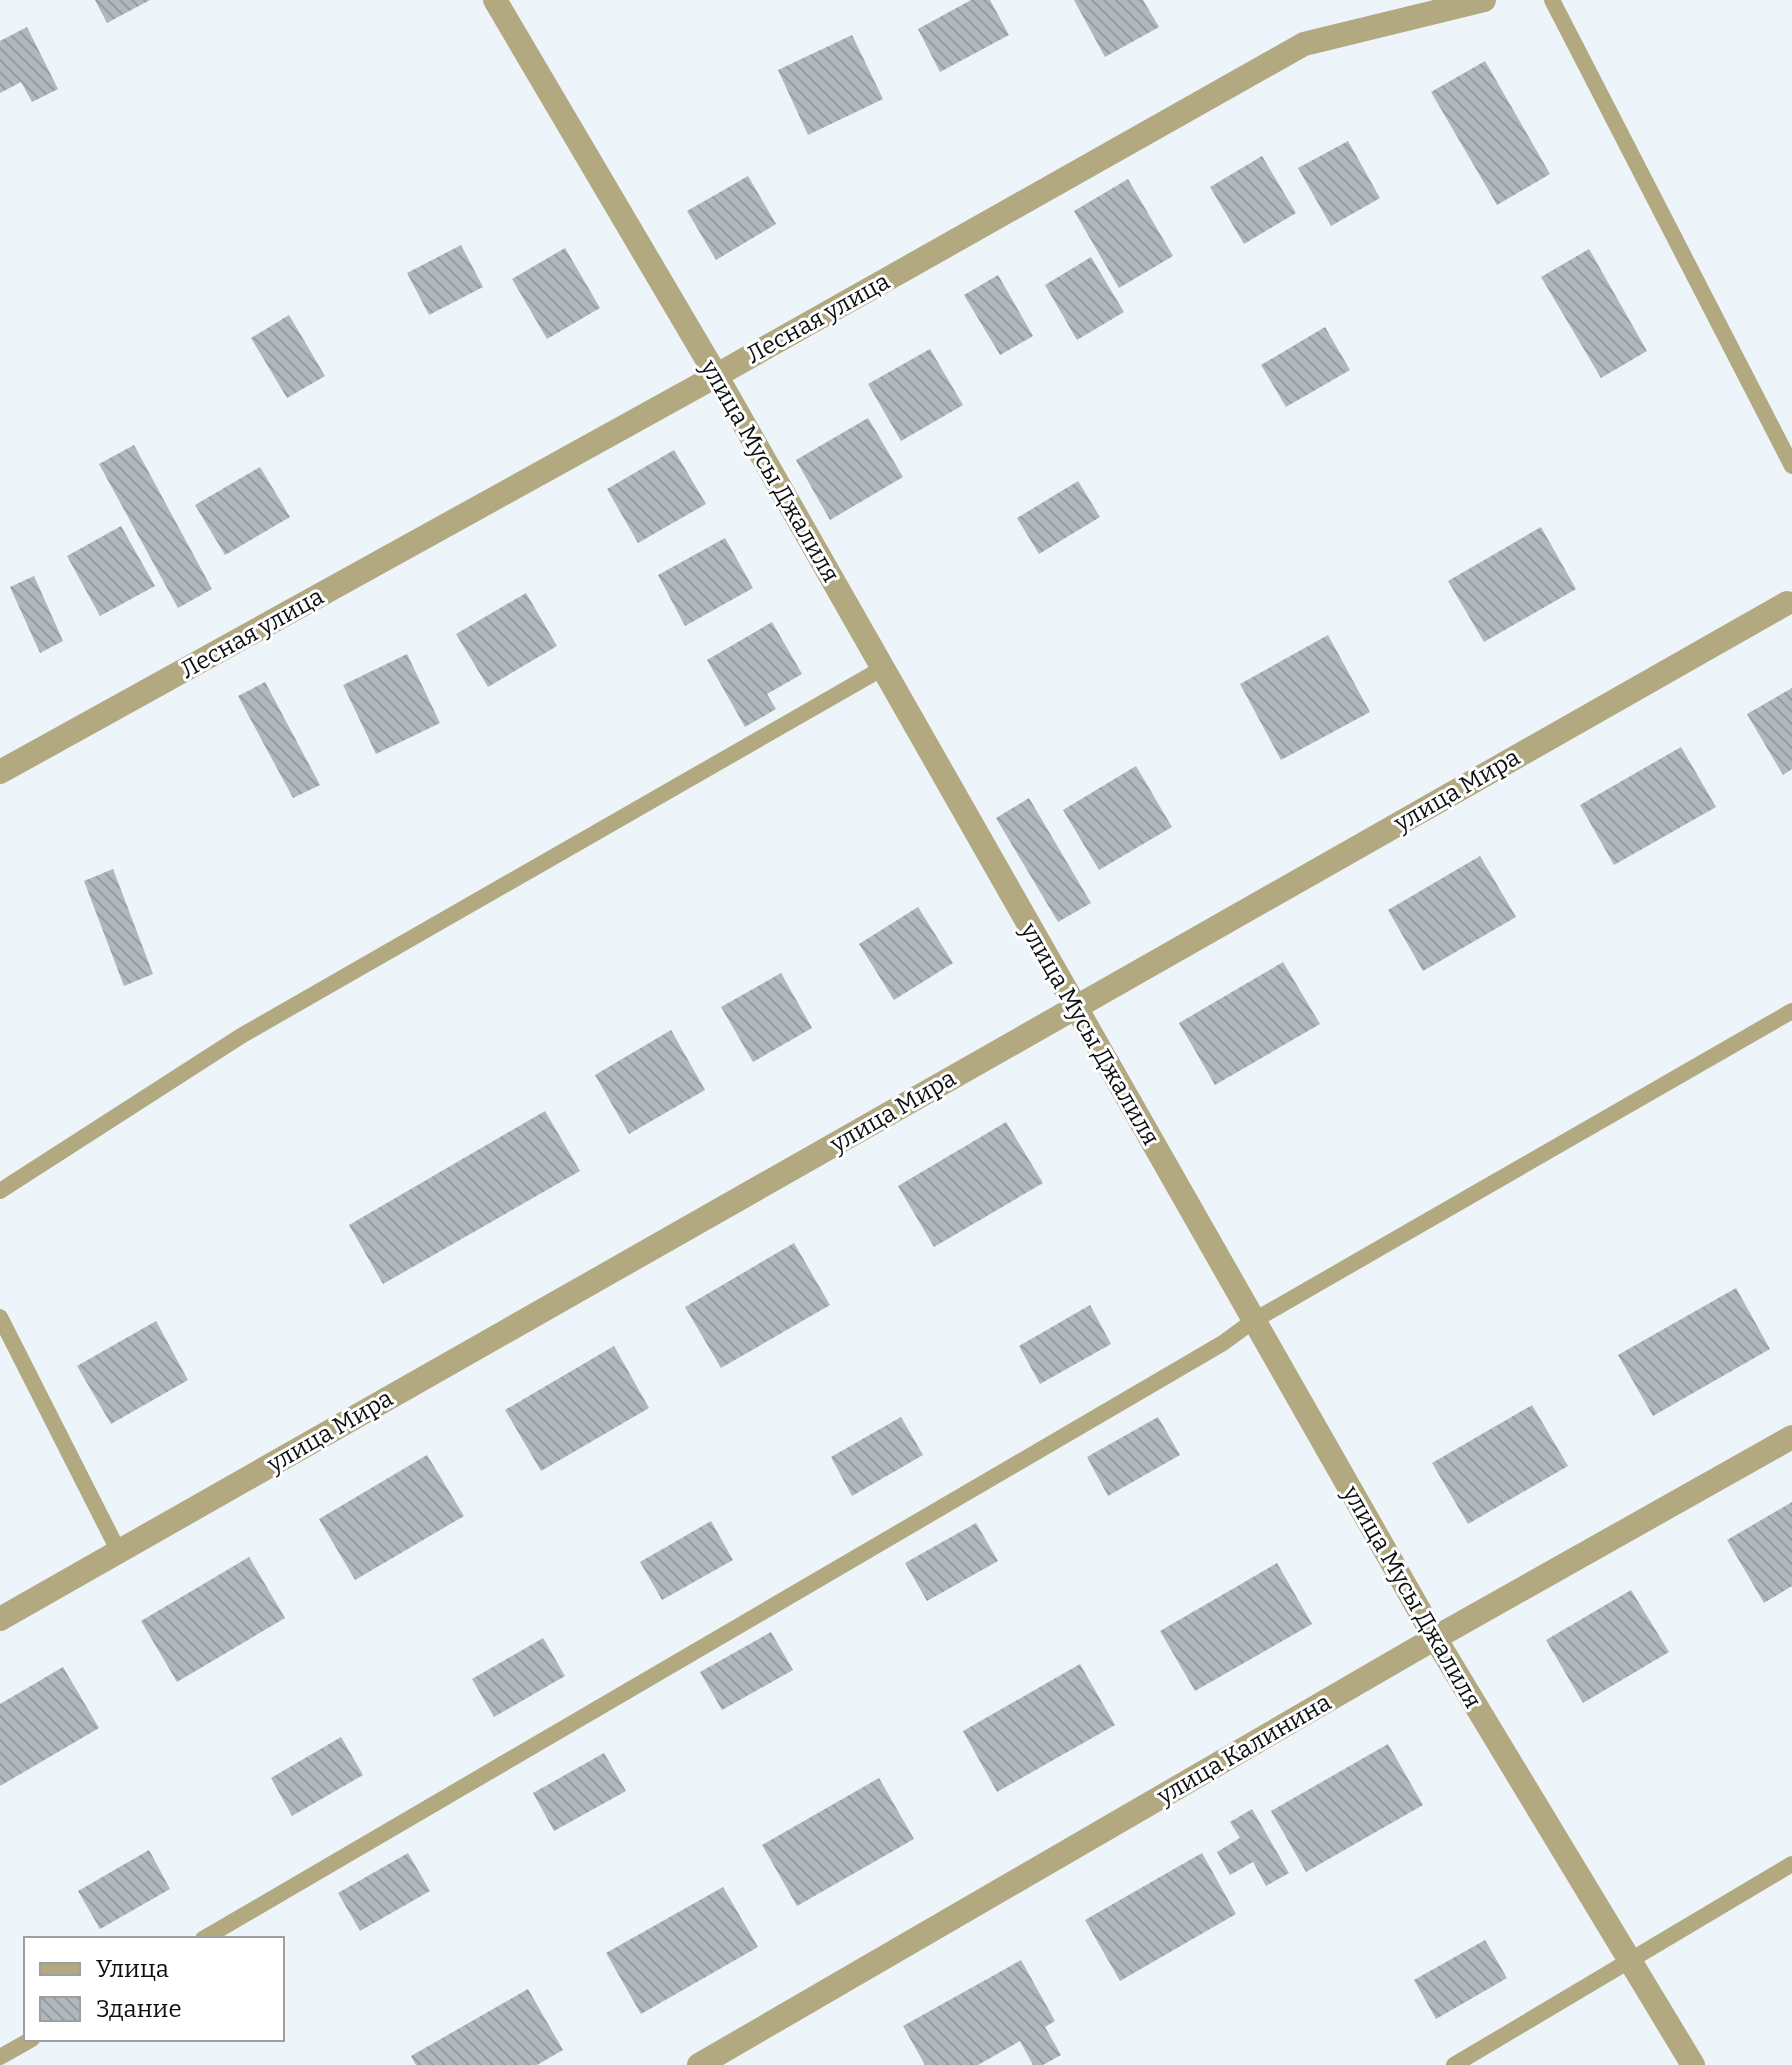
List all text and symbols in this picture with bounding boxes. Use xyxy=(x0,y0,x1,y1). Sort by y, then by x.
street label: Лесная улица xyxy=(741,267,895,369)
street label: улица Мусы Джалиля xyxy=(694,354,845,587)
street label: Лесная улица xyxy=(175,582,329,684)
street label: улица Мира xyxy=(1388,743,1525,838)
street label: улица Мусы Джалиля xyxy=(1014,917,1165,1150)
street label: улица Мира xyxy=(824,1064,961,1159)
street label: улица Мира xyxy=(261,1384,398,1479)
street label: улица Мусы Джалиля xyxy=(1336,1480,1487,1713)
street label: улица Калинина xyxy=(1151,1688,1336,1811)
legend xyxy=(24,1937,284,2041)
text: Улица xyxy=(96,1955,169,1983)
text: Здание xyxy=(96,1995,182,2023)

